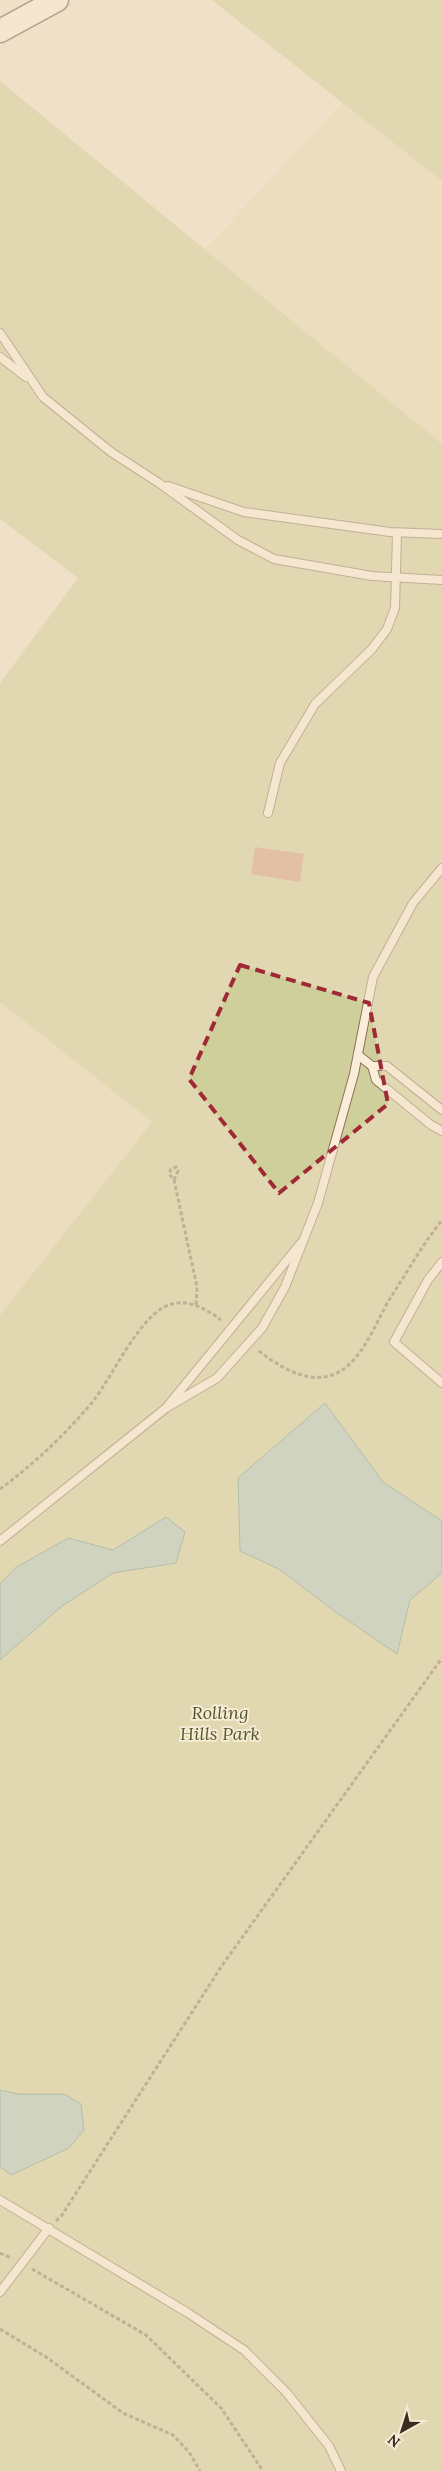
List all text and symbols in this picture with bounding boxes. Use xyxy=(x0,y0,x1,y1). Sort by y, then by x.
park label: Rolling Hills Park xyxy=(180,1701,260,1745)
north arrow xyxy=(377,2406,427,2456)
text: N xyxy=(384,2431,404,2452)

